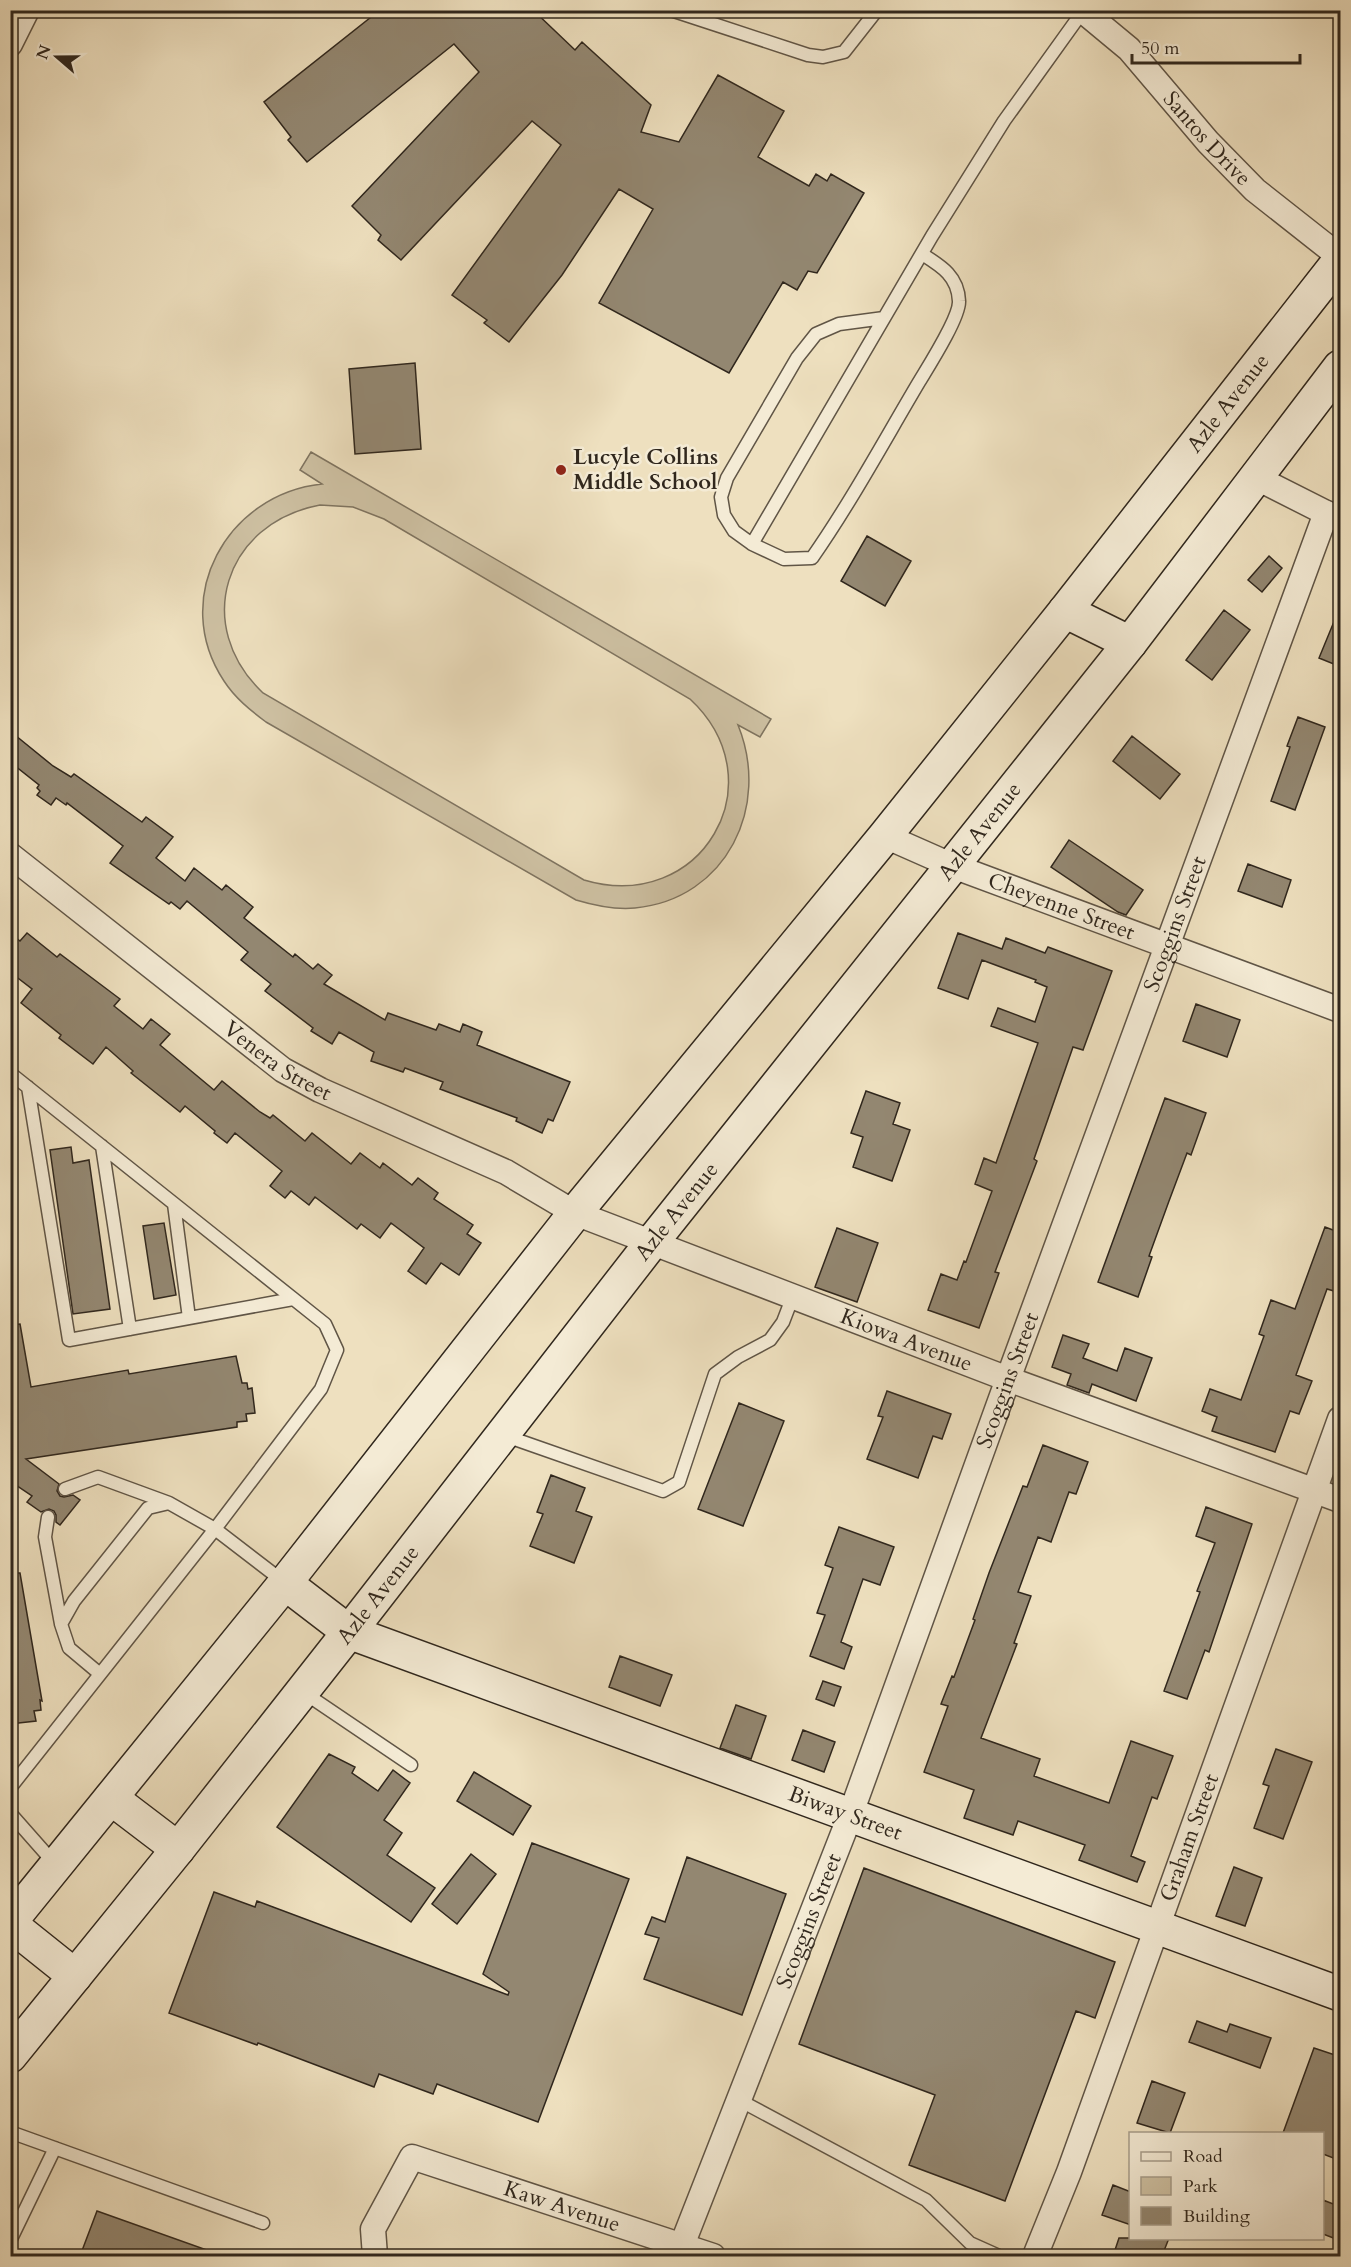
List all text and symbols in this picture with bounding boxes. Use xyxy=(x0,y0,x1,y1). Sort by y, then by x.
north arrow xyxy=(27,27,87,87)
scale bar xyxy=(1132,27,1300,65)
text: 50 m xyxy=(1141,36,1180,61)
text: N xyxy=(31,42,57,63)
street label: Santos Drive xyxy=(1156,85,1258,193)
street label: Azle Avenue xyxy=(1180,347,1276,459)
place label: Lucyle Collins Middle School xyxy=(573,442,718,497)
marker: Lucyle Collins Middle School xyxy=(554,463,568,477)
street label: Azle Avenue xyxy=(931,776,1028,887)
street label: Scoggins Street xyxy=(1136,852,1214,996)
street label: Cheyenne Street xyxy=(984,865,1139,947)
street label: Venera Street xyxy=(217,1014,336,1108)
street label: Azle Avenue xyxy=(628,1156,725,1267)
street label: Kiowa Avenue xyxy=(836,1301,977,1379)
street label: Scoggins Street xyxy=(969,1308,1046,1452)
street label: Azle Avenue xyxy=(330,1539,426,1651)
street label: Graham Street xyxy=(1153,1769,1226,1906)
street label: Biway Street xyxy=(784,1779,906,1848)
street label: Scoggins Street xyxy=(769,1849,849,1993)
legend xyxy=(1129,2132,1324,2240)
text: Road xyxy=(1183,2144,1223,2169)
street label: Kaw Avenue xyxy=(500,2173,624,2240)
text: Park xyxy=(1183,2174,1218,2199)
text: Building xyxy=(1183,2204,1251,2229)

